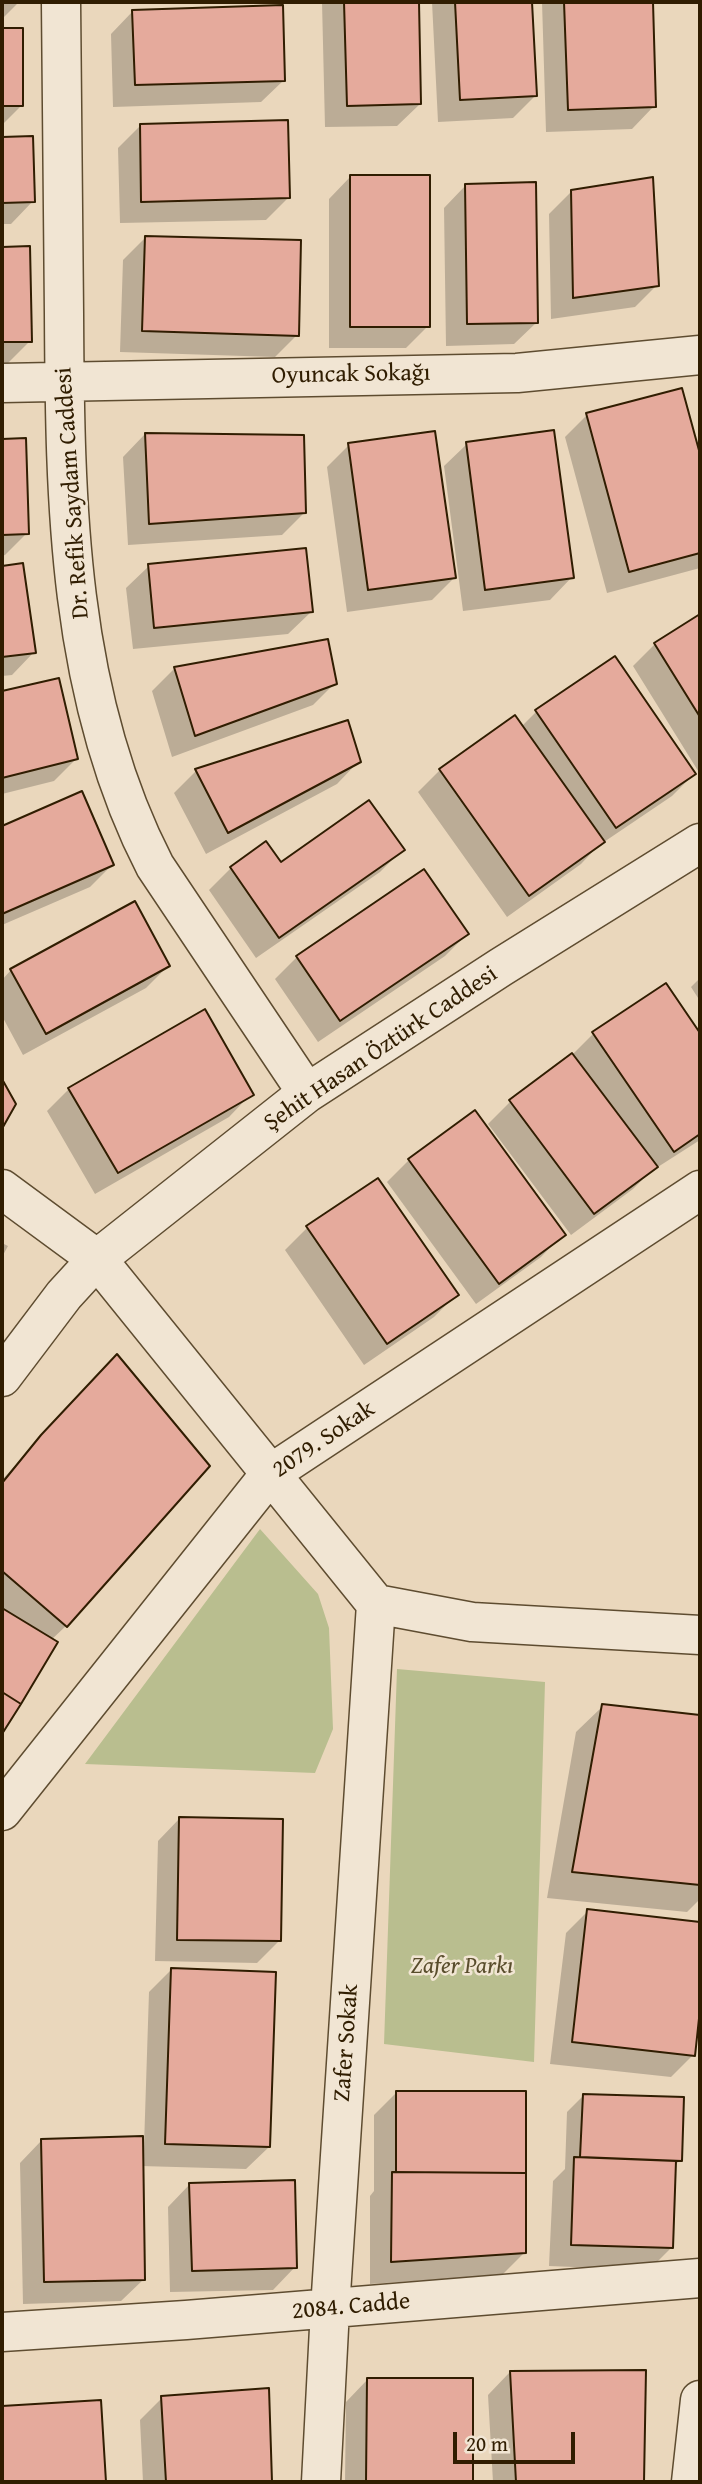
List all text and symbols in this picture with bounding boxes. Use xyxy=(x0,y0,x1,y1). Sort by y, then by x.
street label: Oyuncak Sokağı xyxy=(271,359,431,391)
street label: Dr. Refik Saydam Caddesi xyxy=(50,366,96,620)
street label: Şehit Hasan Öztürk Caddesi xyxy=(259,960,503,1138)
street label: 2079. Sokak xyxy=(267,1395,381,1485)
park label: Zafer Parkı xyxy=(411,1953,513,1981)
street label: Zafer Sokak xyxy=(329,1983,365,2103)
street label: 2084. Cadde xyxy=(291,2287,411,2327)
scale bar xyxy=(457,2418,580,2462)
text: 20 m xyxy=(466,2428,508,2459)

